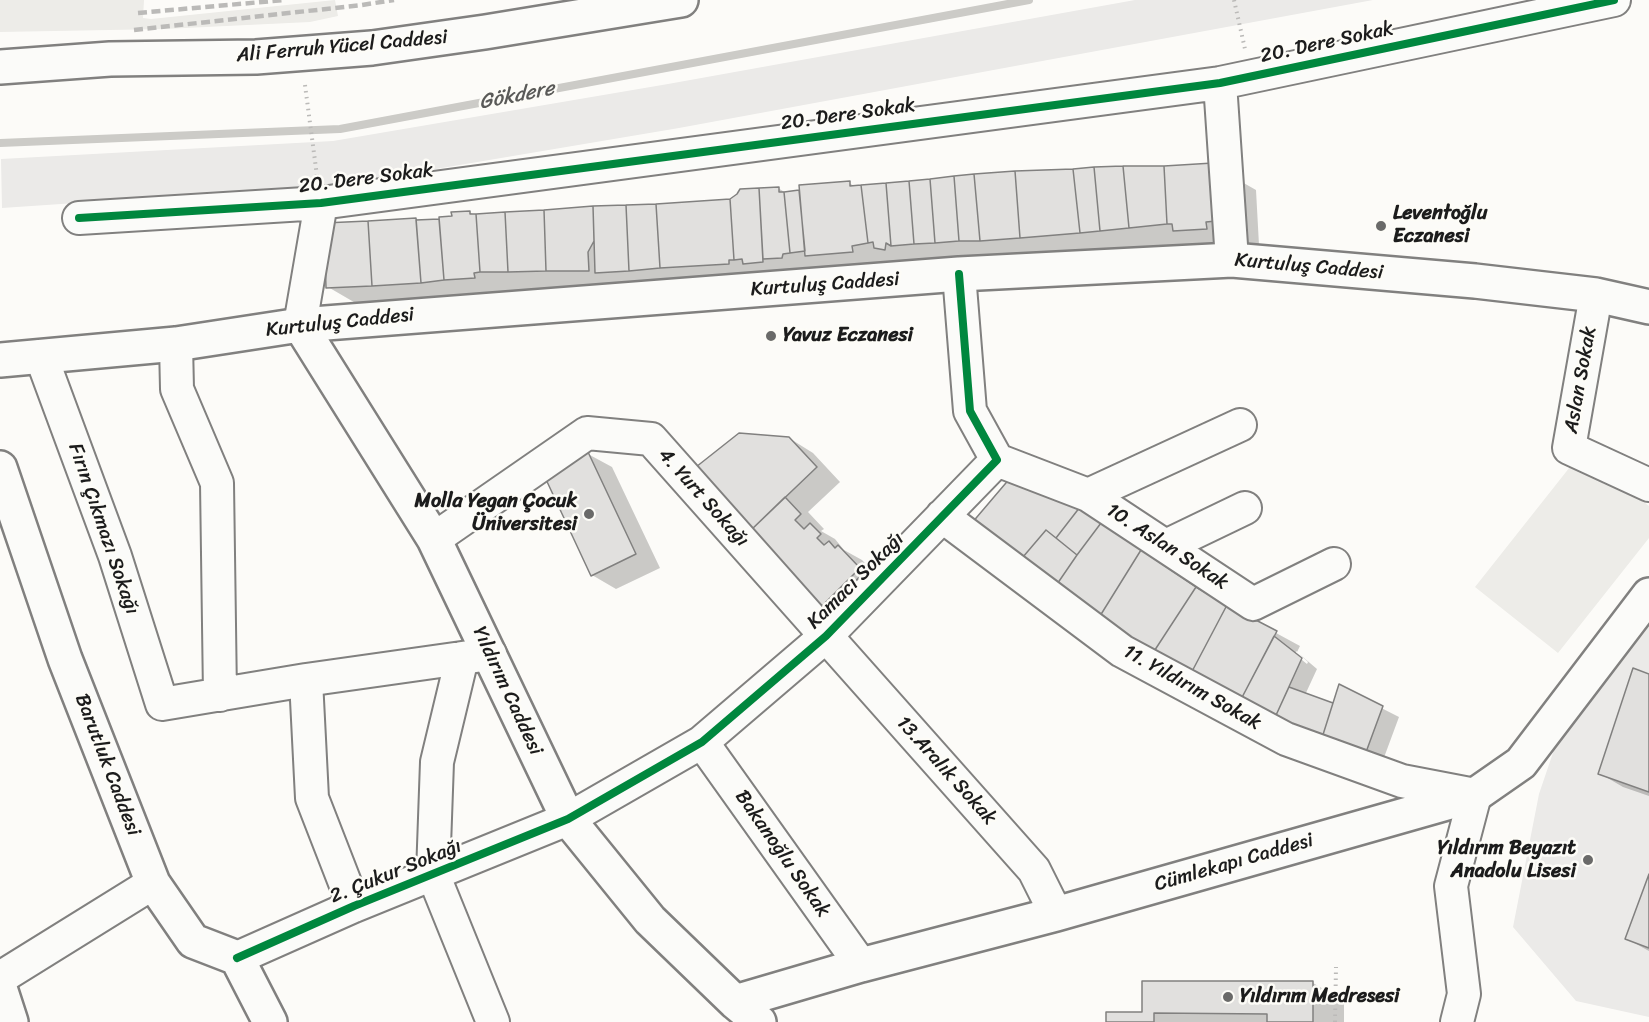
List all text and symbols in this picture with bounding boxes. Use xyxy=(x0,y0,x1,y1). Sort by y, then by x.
street label: 20. Dere Sokak xyxy=(1258,17,1396,69)
street label: Ali Ferruh Yücel Caddesi xyxy=(235,26,449,68)
water label: Gökdere xyxy=(477,76,557,116)
street label: 20. Dere Sokak xyxy=(779,94,917,136)
street label: 20. Dere Sokak xyxy=(297,159,435,199)
place label: Leventoğlu Eczanesi xyxy=(1393,202,1487,249)
marker: Leventoğlu Eczanesi xyxy=(1374,219,1388,233)
street label: Kurtuluş Caddesi xyxy=(1234,249,1384,285)
street label: Kurtuluş Caddesi xyxy=(750,268,900,302)
street label: Kurtuluş Caddesi xyxy=(265,303,415,343)
place label: Yavuz Eczanesi xyxy=(783,324,913,348)
street label: Aslan Sokak xyxy=(1560,325,1602,435)
marker: Yavuz Eczanesi xyxy=(764,329,778,343)
street label: Fırın Çıkmazı Sokağı xyxy=(62,440,144,618)
street label: 4. Yurt Sokağı xyxy=(652,444,754,552)
place label: Molla Yegan Çocuk Üniversitesi xyxy=(415,490,577,537)
street label: 10. Aslan Sokak xyxy=(1102,499,1232,595)
marker: Molla Yegan Çocuk Üniversitesi xyxy=(582,507,596,521)
street label: Kamacı Sokağı xyxy=(803,528,909,634)
street label: Yıldırım Caddesi xyxy=(467,623,547,759)
street label: 11. Yıldırım Sokak xyxy=(1119,640,1265,736)
street label: Barutluk Caddesi xyxy=(69,691,145,839)
street label: 13.Aralık Sokak xyxy=(891,712,1001,830)
street label: Bakanoğlu Sokak xyxy=(729,786,835,922)
street label: Cümlekapı Caddesi xyxy=(1152,829,1316,897)
street label: 2. Çukur Sokağı xyxy=(327,835,465,909)
place label: Yıldırım Beyazıt Anadolu Lisesi xyxy=(1437,837,1576,884)
marker: Yıldırım Beyazıt Anadolu Lisesi xyxy=(1581,853,1595,867)
place label: Yıldırım Medresesi xyxy=(1240,985,1400,1009)
marker: Yıldırım Medresesi xyxy=(1221,990,1235,1004)

